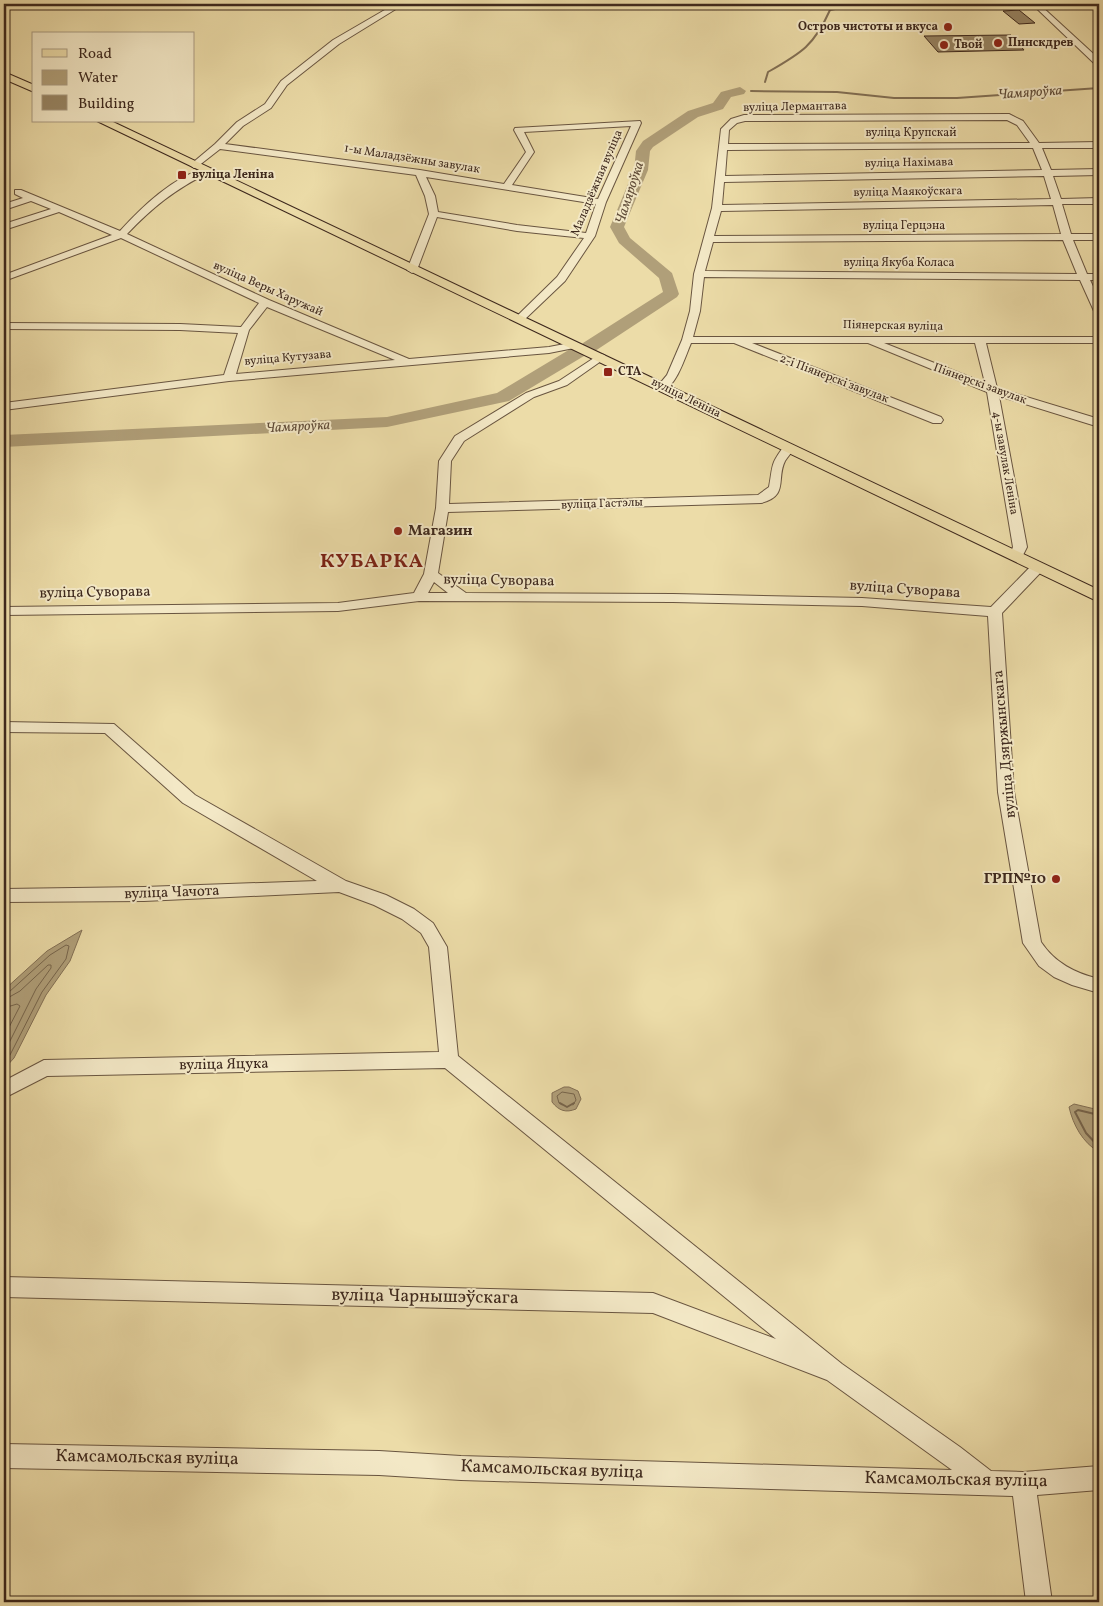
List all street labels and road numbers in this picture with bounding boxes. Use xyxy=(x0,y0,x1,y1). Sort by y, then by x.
street label: вуліца Лермантава xyxy=(743,98,847,116)
street label: вуліца Крупскай xyxy=(865,125,957,141)
street label: Маладзёжная вуліца xyxy=(567,127,627,239)
street label: 1-ы Маладзёжны завулак xyxy=(343,140,482,178)
street label: вуліца Нахімава xyxy=(864,154,954,172)
street label: вуліца Маякоўскага xyxy=(853,183,963,201)
street label: вуліца Герцэна xyxy=(863,218,945,234)
street label: вуліца Якуба Коласа xyxy=(844,255,954,271)
street label: вуліца Веры Харужай xyxy=(211,258,325,320)
street label: Піянерская вуліца xyxy=(843,317,943,335)
street label: вуліца Кутузава xyxy=(244,346,332,370)
street label: 2-і Піянерскі завулак xyxy=(777,351,891,407)
street label: Піянерскі завулак xyxy=(931,360,1029,409)
street label: вуліца Леніна xyxy=(648,374,724,422)
street label: 4-ы завулак Леніна xyxy=(988,410,1022,516)
street label: вуліца Гастэлы xyxy=(561,495,644,513)
street label: вуліца Суворава xyxy=(443,570,555,592)
street label: вуліца Суворава xyxy=(849,576,961,604)
street label: вуліца Суворава xyxy=(39,582,151,604)
street label: вуліца Дзяржынскага xyxy=(988,669,1022,819)
street label: вуліца Чачота xyxy=(124,881,220,905)
street label: вуліца Яцука xyxy=(179,1054,269,1076)
street label: вуліца Чарнышэўскага xyxy=(331,1283,519,1311)
street label: Камсамольская вуліца xyxy=(55,1444,239,1472)
street label: Камсамольская вуліца xyxy=(460,1454,644,1486)
street label: Камсамольская вуліца xyxy=(864,1466,1048,1494)

